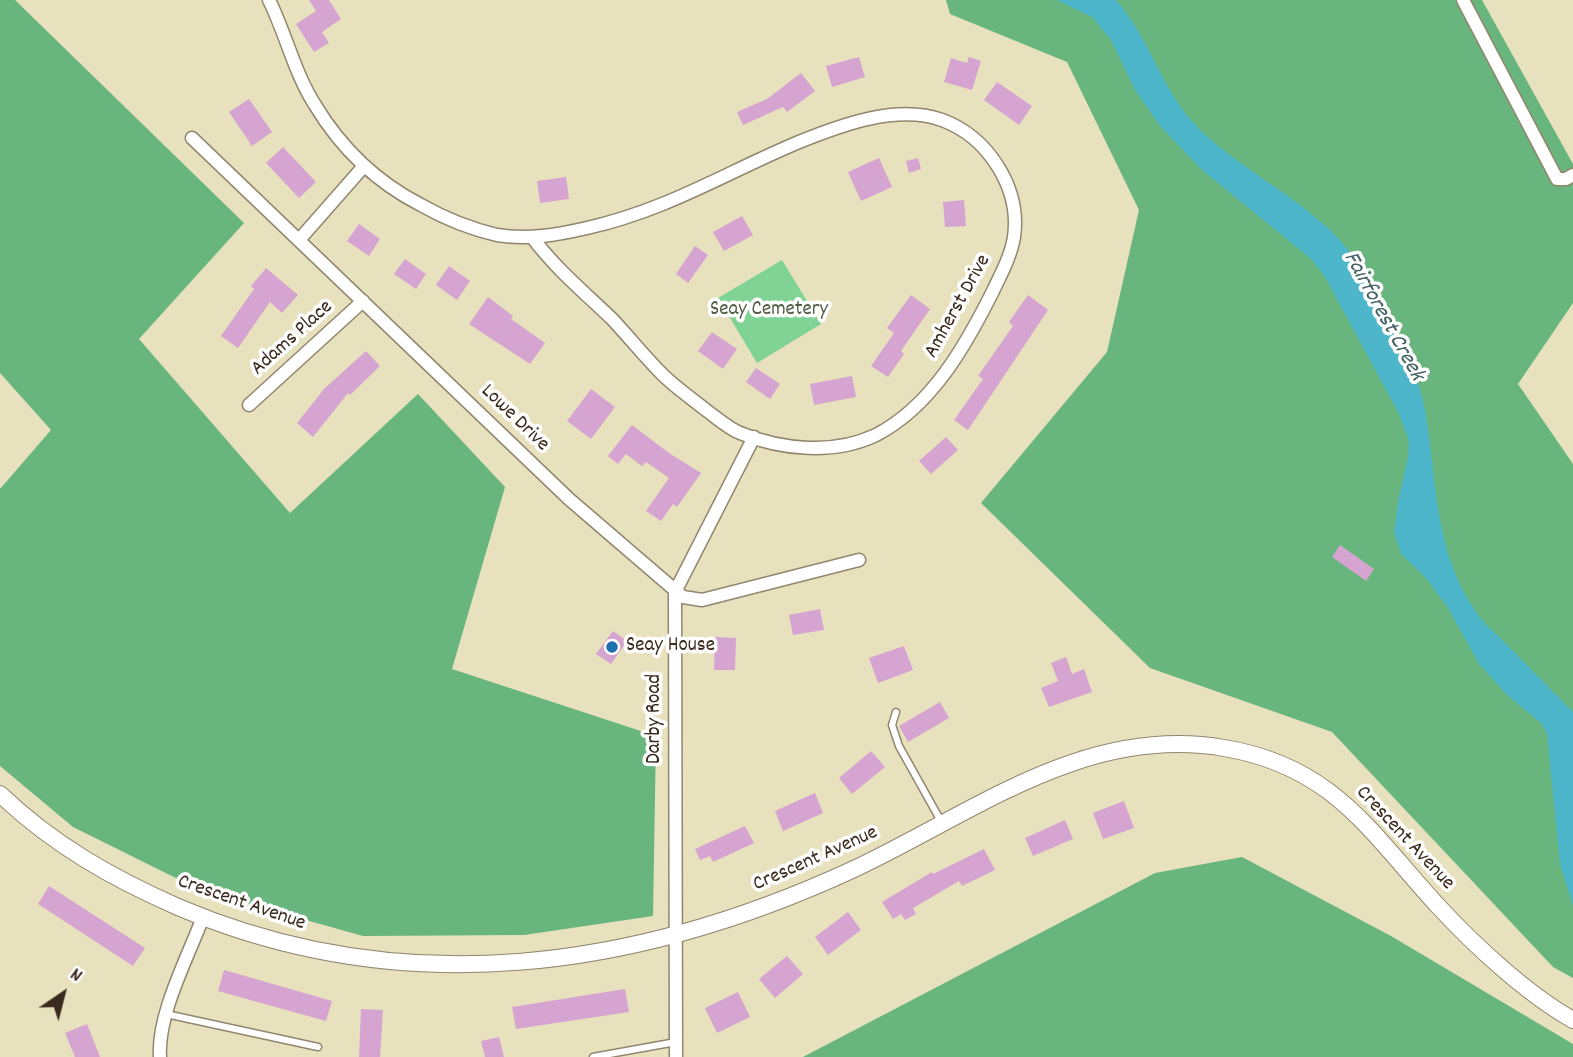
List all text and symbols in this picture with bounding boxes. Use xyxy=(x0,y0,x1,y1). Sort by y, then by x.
water label: Fairforest Creek xyxy=(1335,247,1429,387)
street label: Amherst Drive xyxy=(920,251,998,363)
street label: Adams Place xyxy=(247,296,339,382)
park label: Seay Cemetery xyxy=(710,298,828,324)
street label: Lowe Drive xyxy=(474,380,554,458)
place label: Seay House xyxy=(626,634,715,660)
marker: Seay House xyxy=(604,639,620,655)
street label: Darby Road xyxy=(643,674,669,764)
street label: Crescent Avenue xyxy=(1349,782,1459,896)
street label: Crescent Avenue xyxy=(750,821,882,899)
street label: Crescent Avenue xyxy=(174,870,308,938)
north arrow xyxy=(28,959,98,1029)
text: N xyxy=(64,963,87,990)

